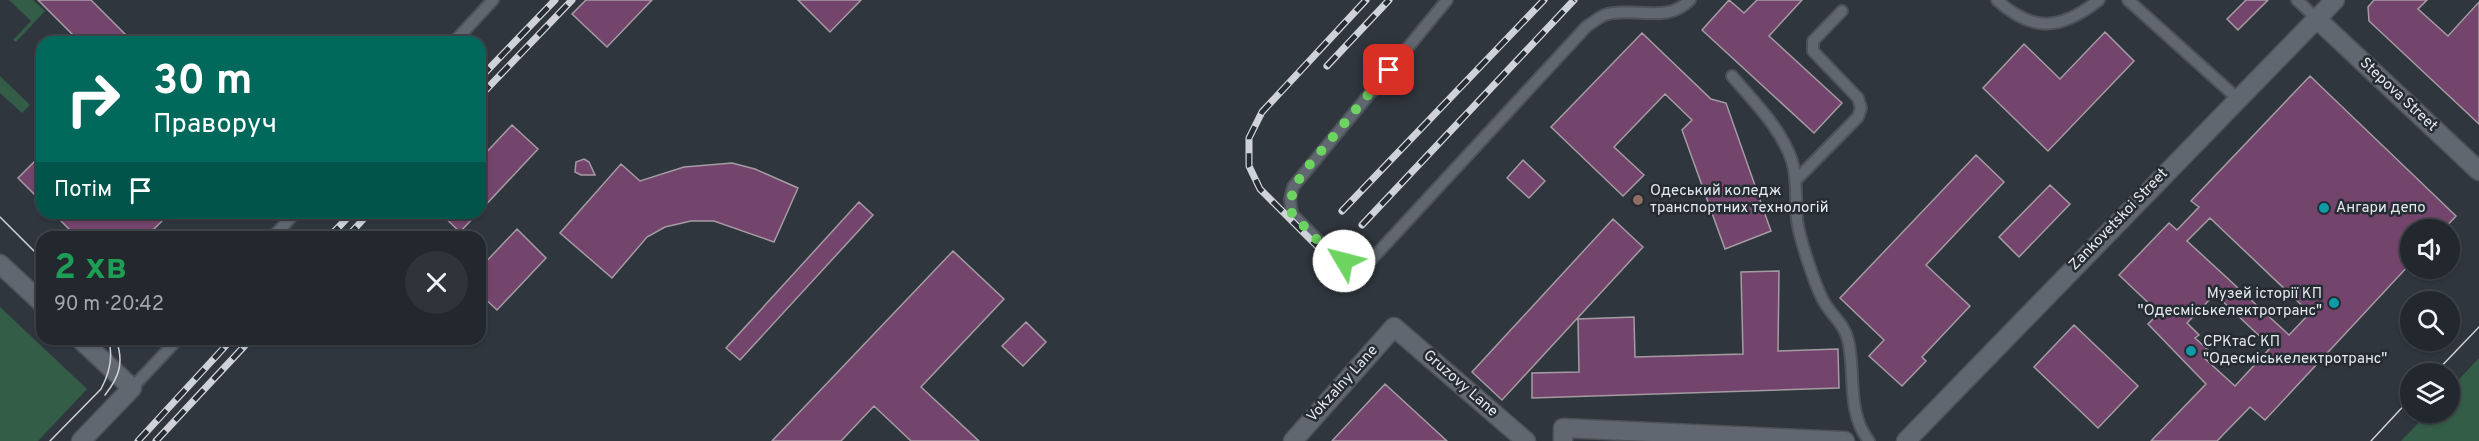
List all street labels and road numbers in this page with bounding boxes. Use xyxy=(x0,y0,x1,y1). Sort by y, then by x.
street label: Stepova Street xyxy=(2355,54,2441,136)
street label: Zankovetskoi Street xyxy=(2065,165,2173,275)
street label: Vokzalny Lane xyxy=(1303,342,1383,426)
street label: Gruzovy Lane xyxy=(1419,346,1501,422)

